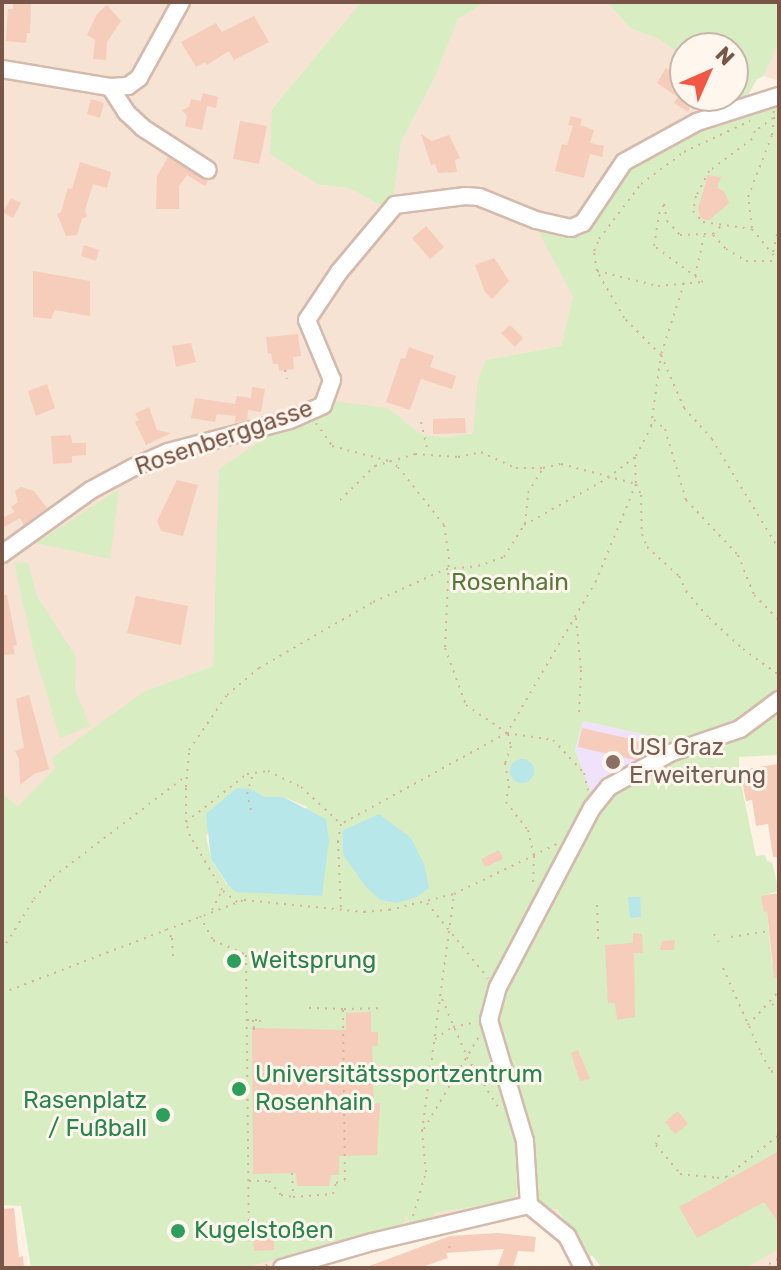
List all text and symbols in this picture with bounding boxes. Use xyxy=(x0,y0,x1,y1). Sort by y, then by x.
north arrow xyxy=(669,32,749,112)
text: N xyxy=(710,41,740,71)
street label: Rosenberggasse xyxy=(131,394,317,482)
park label: Rosenhain xyxy=(451,569,569,597)
place label: USI Graz Erweiterung xyxy=(629,734,766,790)
marker: USI Graz Erweiterung xyxy=(604,753,622,771)
place label: Weitsprung xyxy=(250,947,376,975)
marker: Weitsprung xyxy=(225,952,243,970)
place label: Universitätssportzentrum Rosenhain xyxy=(255,1061,543,1117)
marker: Universitätssportzentrum Rosenhain xyxy=(230,1080,248,1098)
place label: Rasenplatz / Fußball xyxy=(23,1087,147,1143)
marker: Rasenplatz / Fußball xyxy=(154,1106,172,1124)
place label: Kugelstoßen xyxy=(194,1217,333,1245)
marker: Kugelstoßen xyxy=(169,1222,187,1240)

